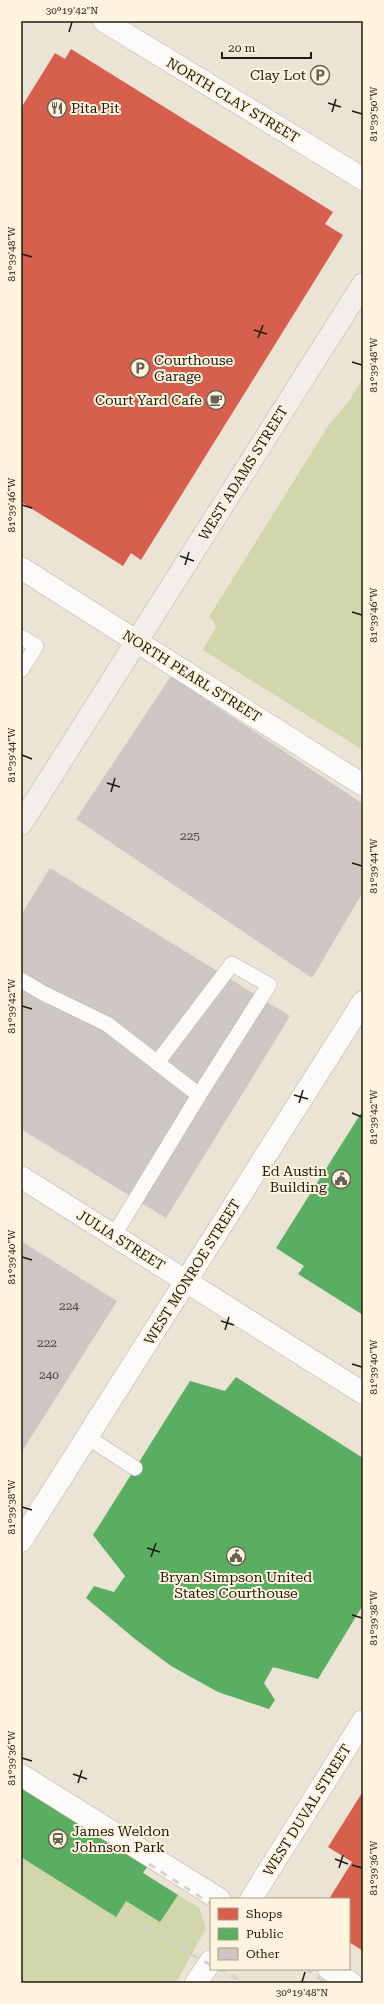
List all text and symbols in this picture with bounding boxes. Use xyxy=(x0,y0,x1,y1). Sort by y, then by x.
text: 30°19'42"N xyxy=(46,5,98,16)
scale bar xyxy=(222,34,311,60)
text: 20 m xyxy=(228,41,255,55)
street label: NORTH CLAY STREET xyxy=(164,54,302,146)
parking icon: Clay Lot xyxy=(309,64,331,86)
place label: Clay Lot xyxy=(250,67,306,83)
text: 81°39'50"W xyxy=(368,86,379,141)
restaurant icon: Pita Pit xyxy=(46,97,68,119)
place label: Pita Pit xyxy=(71,100,120,116)
text: 81°39'48"W xyxy=(6,226,17,281)
text: 81°39'48"W xyxy=(368,337,379,392)
place label: Courthouse Garage xyxy=(154,352,234,384)
parking icon: Courthouse Garage xyxy=(129,357,151,379)
cafe icon: Court Yard Cafe xyxy=(205,389,227,411)
place label: Court Yard Cafe xyxy=(95,392,202,408)
street label: WEST ADAMS STREET xyxy=(195,403,291,543)
text: 81°39'46"W xyxy=(6,477,17,532)
text: 81°39'46"W xyxy=(368,587,379,642)
street label: NORTH PEARL STREET xyxy=(120,627,264,725)
text: 81°39'44"W xyxy=(6,727,17,782)
house number: 225 xyxy=(180,829,200,843)
text: 81°39'44"W xyxy=(368,838,379,893)
text: 81°39'42"W xyxy=(6,978,17,1033)
text: 81°39'42"W xyxy=(368,1089,379,1144)
place label: Ed Austin Building xyxy=(262,1163,327,1195)
public building icon: Ed Austin Building xyxy=(330,1168,352,1190)
street label: WEST MONROE STREET xyxy=(141,1196,243,1348)
street label: JULIA STREET xyxy=(74,1206,168,1274)
text: 81°39'40"W xyxy=(6,1229,17,1284)
house number: 224 xyxy=(59,1299,79,1313)
house number: 222 xyxy=(37,1336,57,1350)
text: 81°39'40"W xyxy=(368,1339,379,1394)
house number: 240 xyxy=(39,1368,59,1382)
text: 81°39'38"W xyxy=(6,1479,17,1534)
public building icon: Bryan Simpson United States Courthouse xyxy=(225,1545,247,1567)
place label: Bryan Simpson United States Courthouse xyxy=(160,1569,312,1601)
text: 81°39'38"W xyxy=(368,1590,379,1645)
text: 81°39'36"W xyxy=(6,1730,17,1785)
street label: WEST DUVAL STREET xyxy=(260,1741,354,1879)
place label: James Weldon Johnson Park xyxy=(72,1823,170,1855)
station icon: James Weldon Johnson Park xyxy=(47,1828,69,1850)
text: 81°39'36"W xyxy=(368,1840,379,1895)
legend xyxy=(210,1898,350,1970)
text: Shops xyxy=(246,1907,282,1921)
text: Public xyxy=(246,1927,284,1941)
text: Other xyxy=(246,1947,279,1961)
text: 30°19'48"N xyxy=(276,1987,328,1998)

